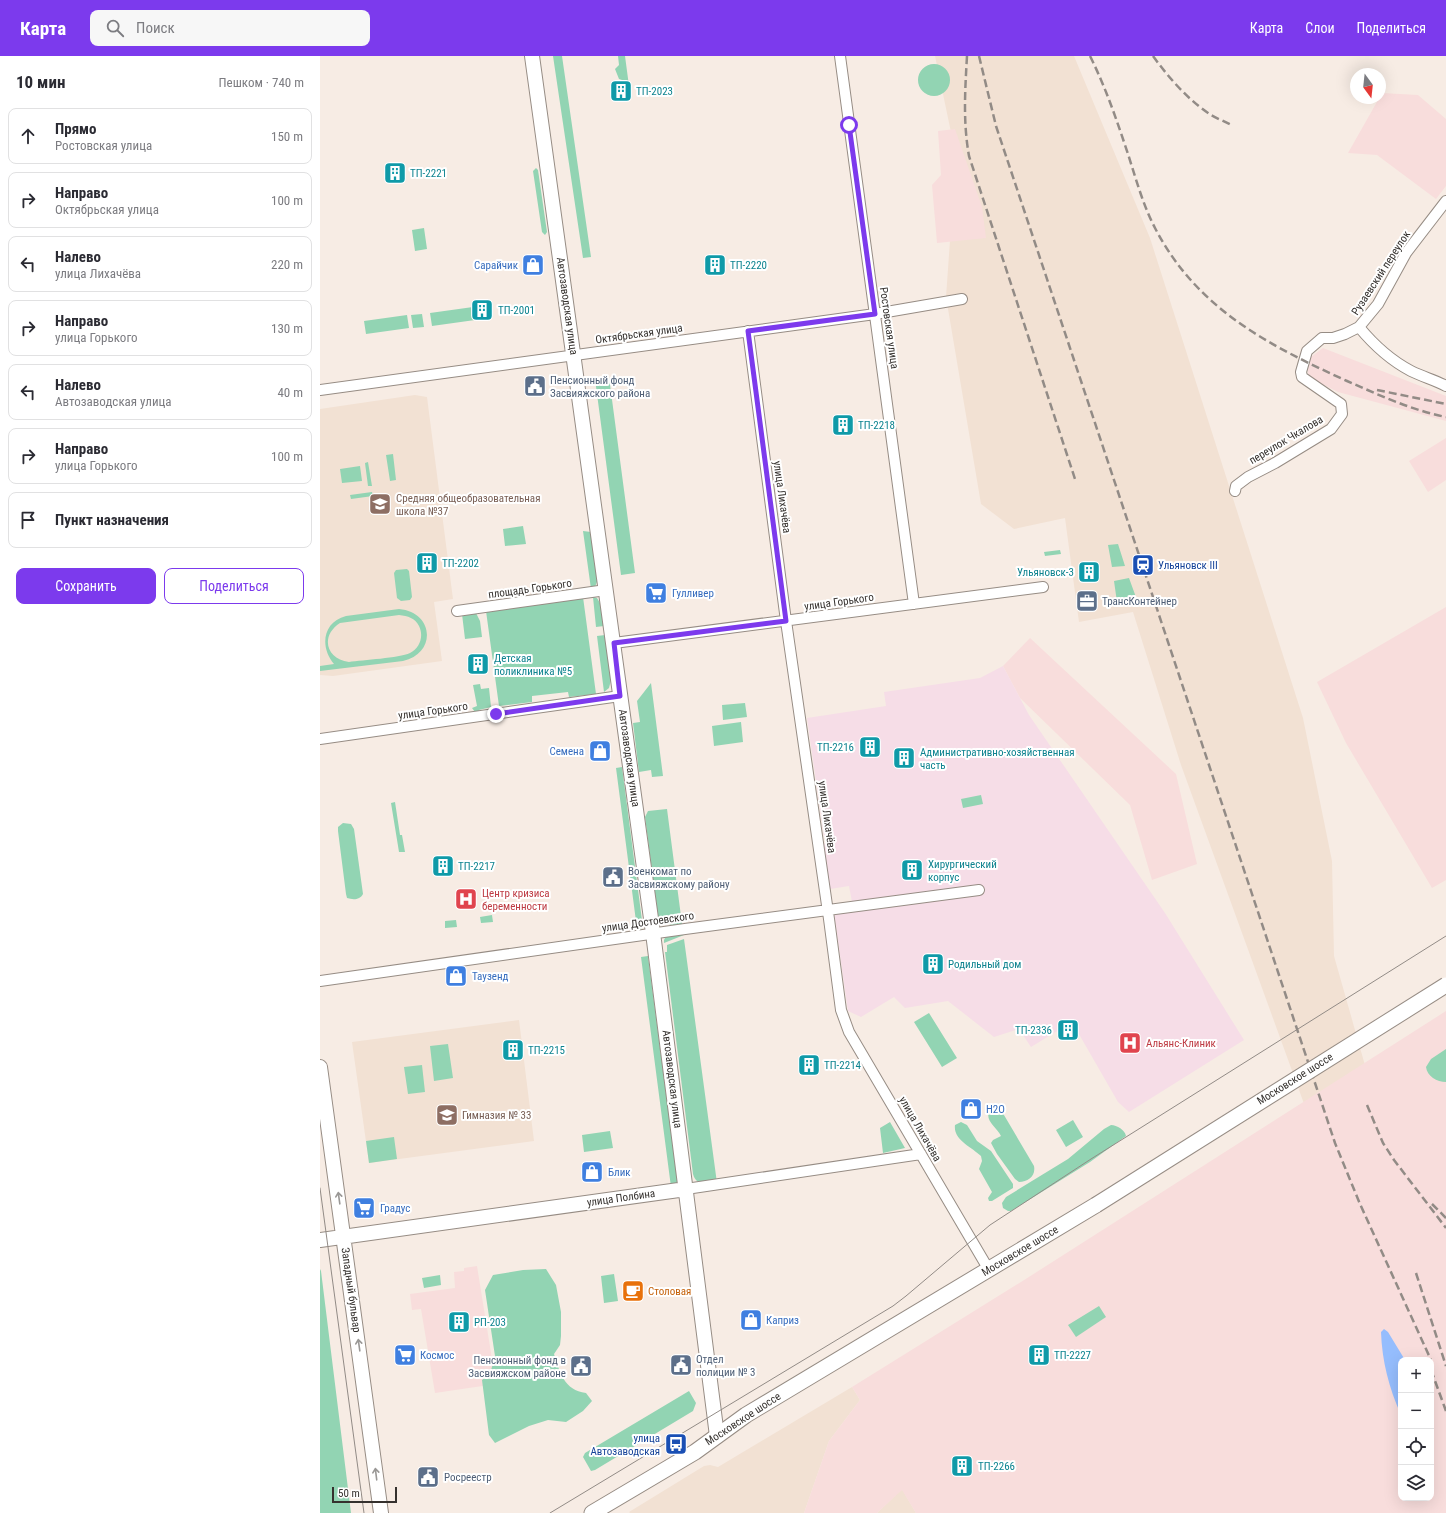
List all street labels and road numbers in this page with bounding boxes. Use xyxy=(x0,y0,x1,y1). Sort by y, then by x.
street label: Рузаевский переулок xyxy=(1349,228,1413,318)
street label: Автозаводская улица xyxy=(554,256,580,356)
street label: Ростовская улица xyxy=(877,286,901,370)
street label: Октябрьская улица xyxy=(595,321,683,347)
street label: переулок Чкалова xyxy=(1247,413,1325,467)
street label: улица Лихачёва xyxy=(770,460,794,534)
street label: площадь Горького xyxy=(487,577,573,601)
street label: улица Горького xyxy=(803,591,875,613)
street label: улица Горького xyxy=(397,700,469,722)
street label: Автозаводская улица xyxy=(616,708,642,808)
street label: улица Лихачёва xyxy=(815,780,839,854)
street label: улица Достоевского xyxy=(601,909,695,935)
street label: Автозаводская улица xyxy=(660,1029,684,1129)
street label: Московское шоссе xyxy=(1255,1050,1335,1108)
street label: улица Лихачёва xyxy=(896,1094,944,1164)
street label: улица Полбина xyxy=(586,1187,656,1209)
street label: Московское шоссе xyxy=(979,1223,1061,1279)
street label: Западный бульвар xyxy=(339,1247,363,1333)
street label: Московское шоссе xyxy=(703,1390,783,1448)

